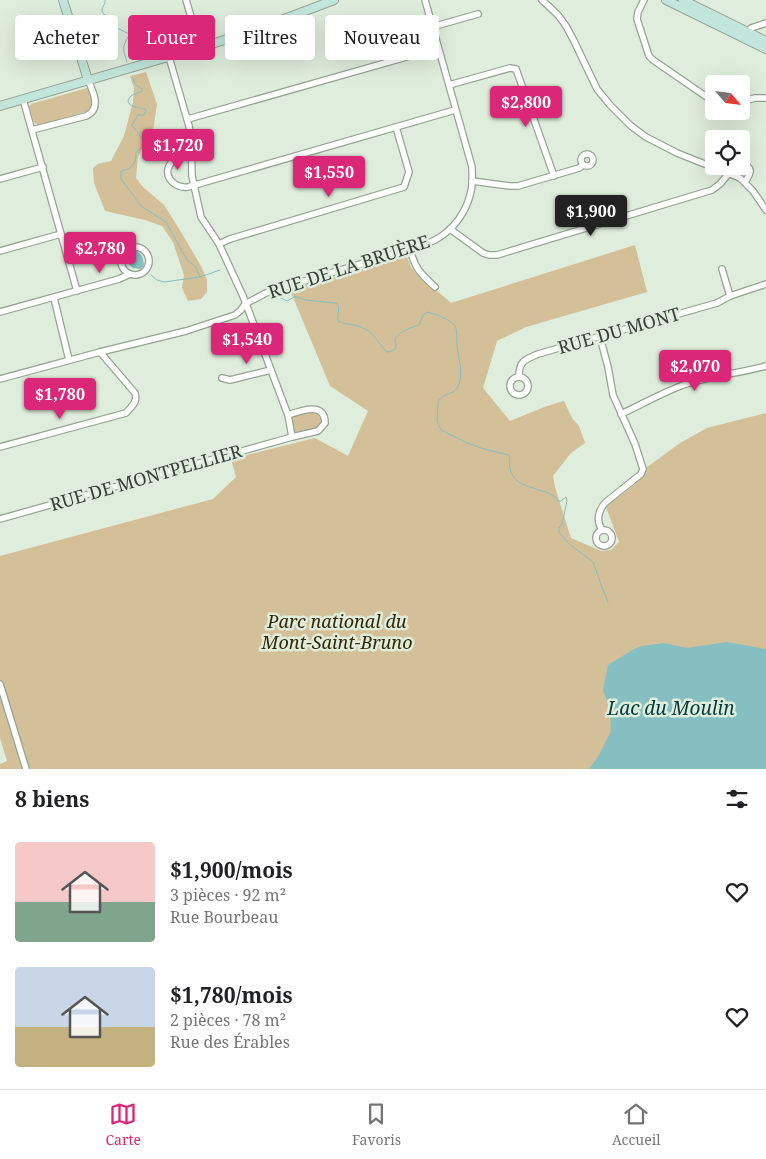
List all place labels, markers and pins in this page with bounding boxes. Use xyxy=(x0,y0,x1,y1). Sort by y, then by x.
pin: $2,800 xyxy=(485,86,567,128)
pin: $1,720 xyxy=(137,128,219,171)
pin: $1,550 xyxy=(288,156,370,198)
pin: $1,900 xyxy=(550,194,632,237)
pin: $2,780 xyxy=(59,232,141,274)
pin: $1,540 xyxy=(206,322,288,365)
pin: $2,070 xyxy=(654,350,736,392)
pin: $1,780 xyxy=(19,378,101,420)

